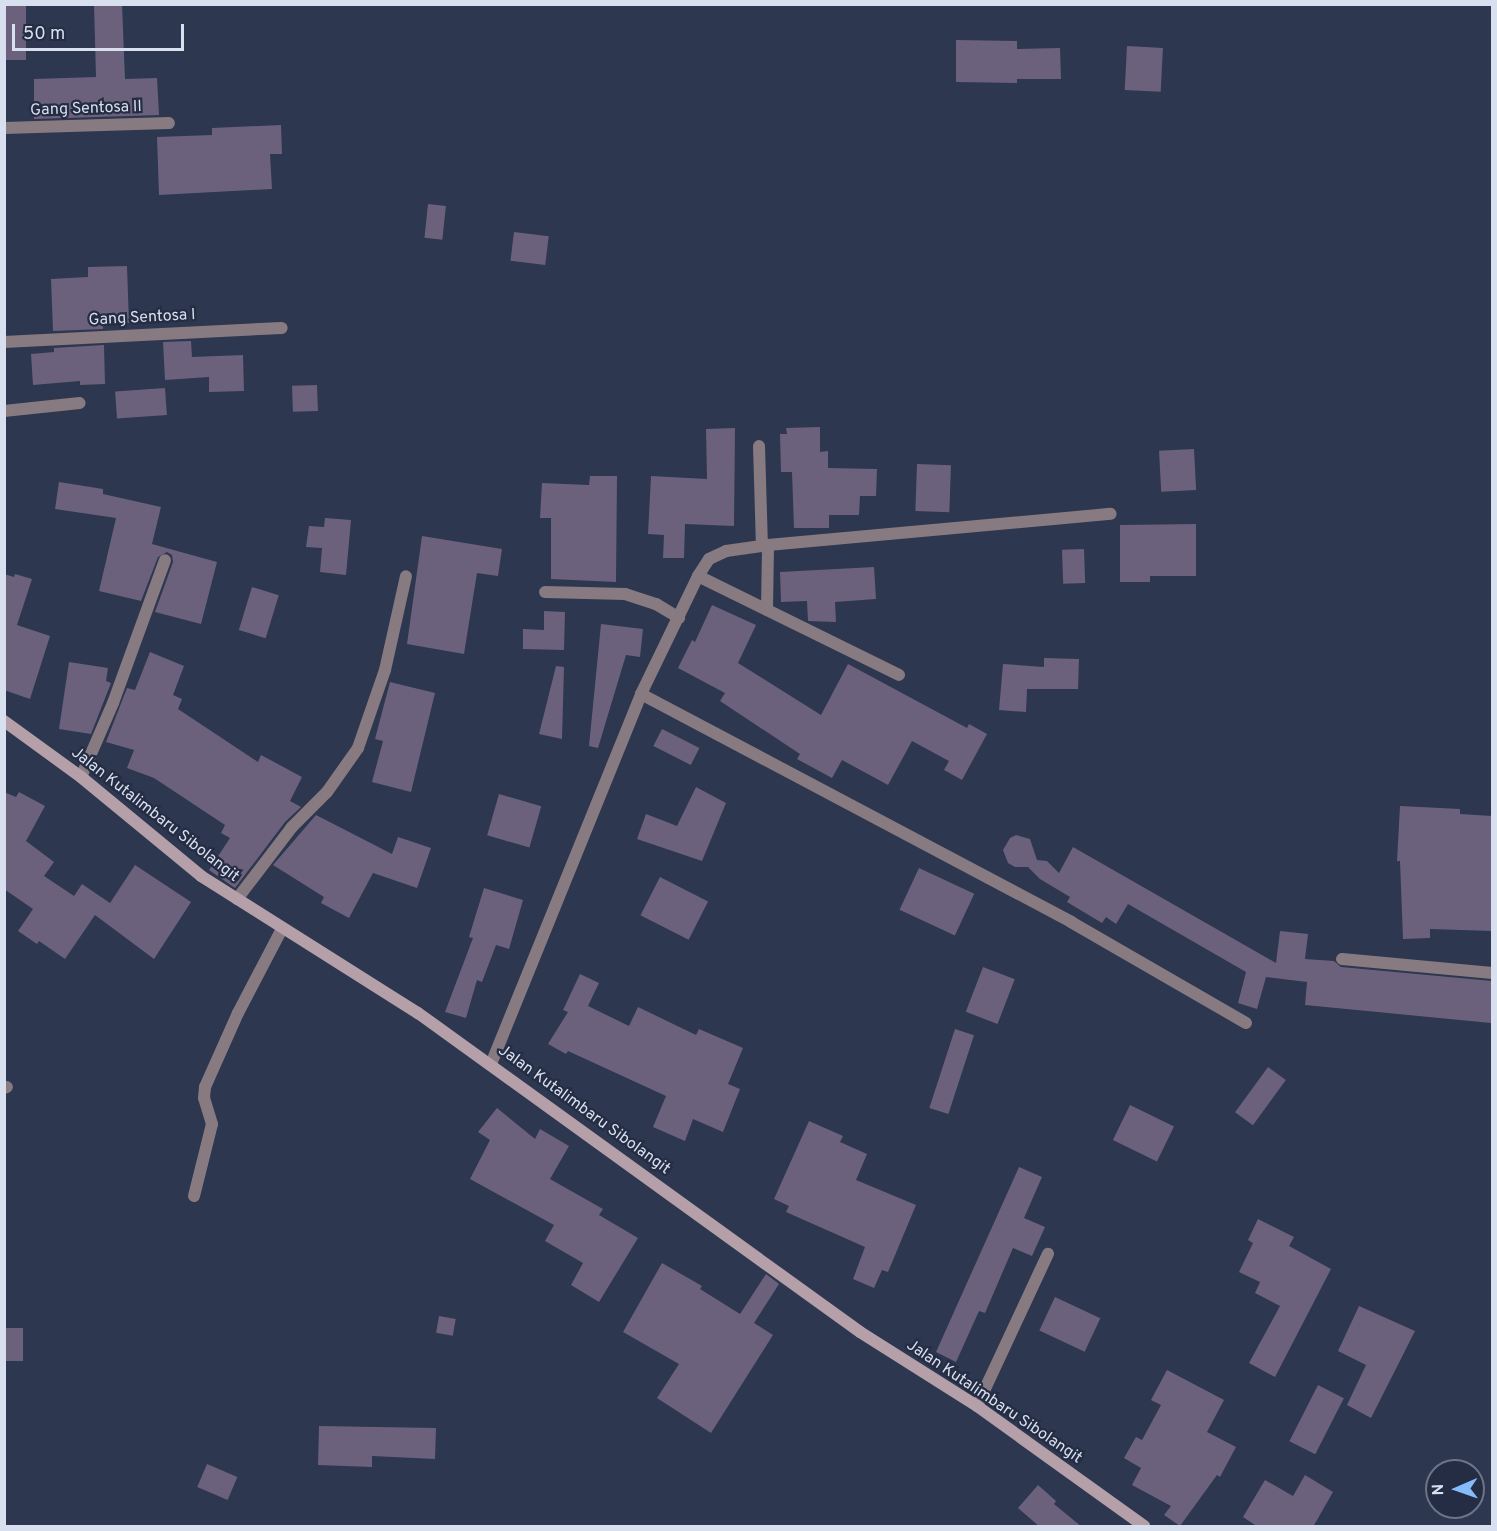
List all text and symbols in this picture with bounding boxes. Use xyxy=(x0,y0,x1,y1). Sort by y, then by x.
scale bar xyxy=(15,12,188,50)
text: 50 m xyxy=(23,23,65,46)
street label: Gang Sentosa II xyxy=(30,97,142,121)
street label: Gang Sentosa I xyxy=(88,306,196,330)
street label: Jalan Kutalimbaru Sibolangit xyxy=(67,743,243,887)
street label: Jalan Kutalimbaru Sibolangit xyxy=(494,1041,674,1179)
street label: Jalan Kutalimbaru Sibolangit xyxy=(902,1336,1086,1468)
north arrow xyxy=(1425,1459,1485,1519)
text: N xyxy=(1429,1483,1449,1496)

